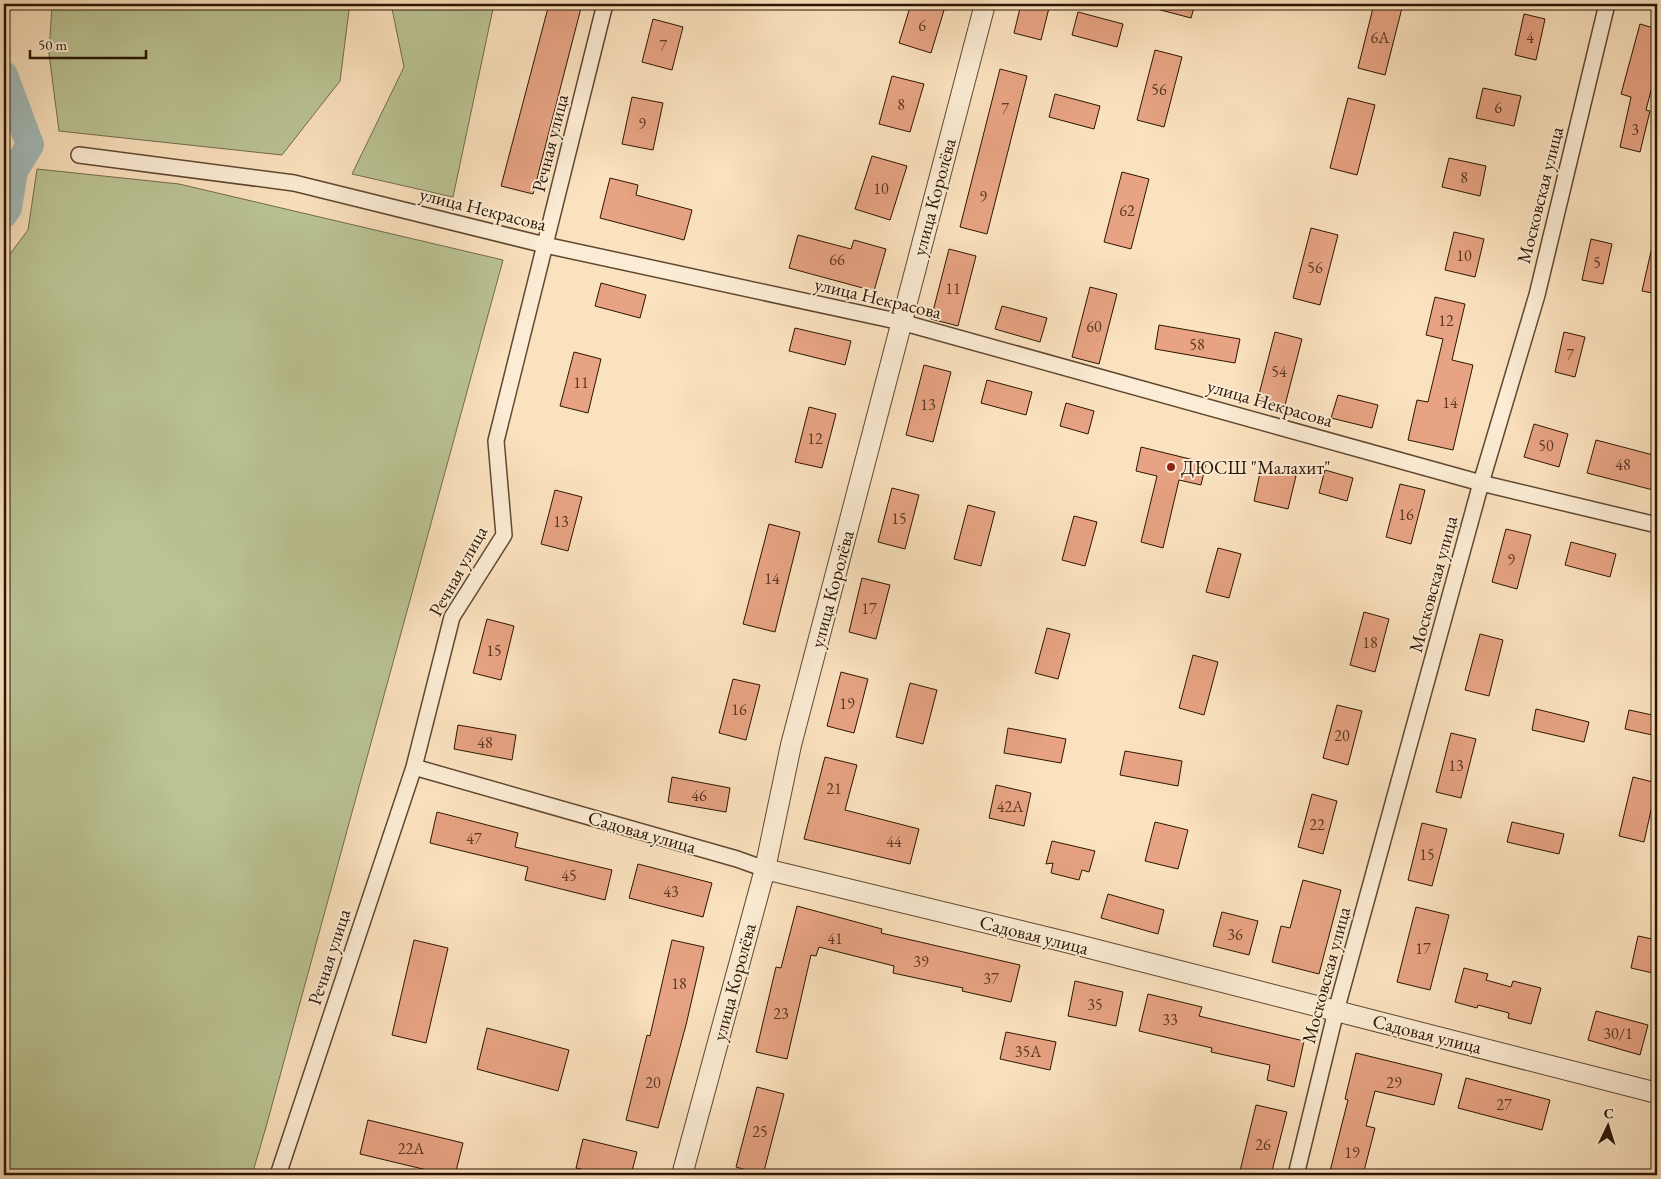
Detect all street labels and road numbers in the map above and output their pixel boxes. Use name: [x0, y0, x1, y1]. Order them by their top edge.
street label: Речная улица: [526, 91, 574, 194]
street label: Московская улица: [1511, 124, 1569, 266]
street label: улица Королёва: [906, 135, 962, 259]
street label: улица Некрасова: [417, 181, 549, 237]
street label: улица Некрасова: [812, 271, 944, 325]
street label: улица Некрасова: [1204, 373, 1336, 433]
street label: Московская улица: [1403, 513, 1463, 655]
street label: Речная улица: [423, 521, 493, 621]
street label: улица Королёва: [804, 527, 860, 651]
street label: Садовая улица: [585, 805, 699, 859]
street label: Московская улица: [1296, 904, 1356, 1046]
street label: Речная улица: [302, 905, 356, 1008]
street label: Садовая улица: [977, 909, 1091, 961]
street label: улица Королёва: [706, 920, 762, 1044]
street label: Садовая улица: [1370, 1008, 1484, 1060]

